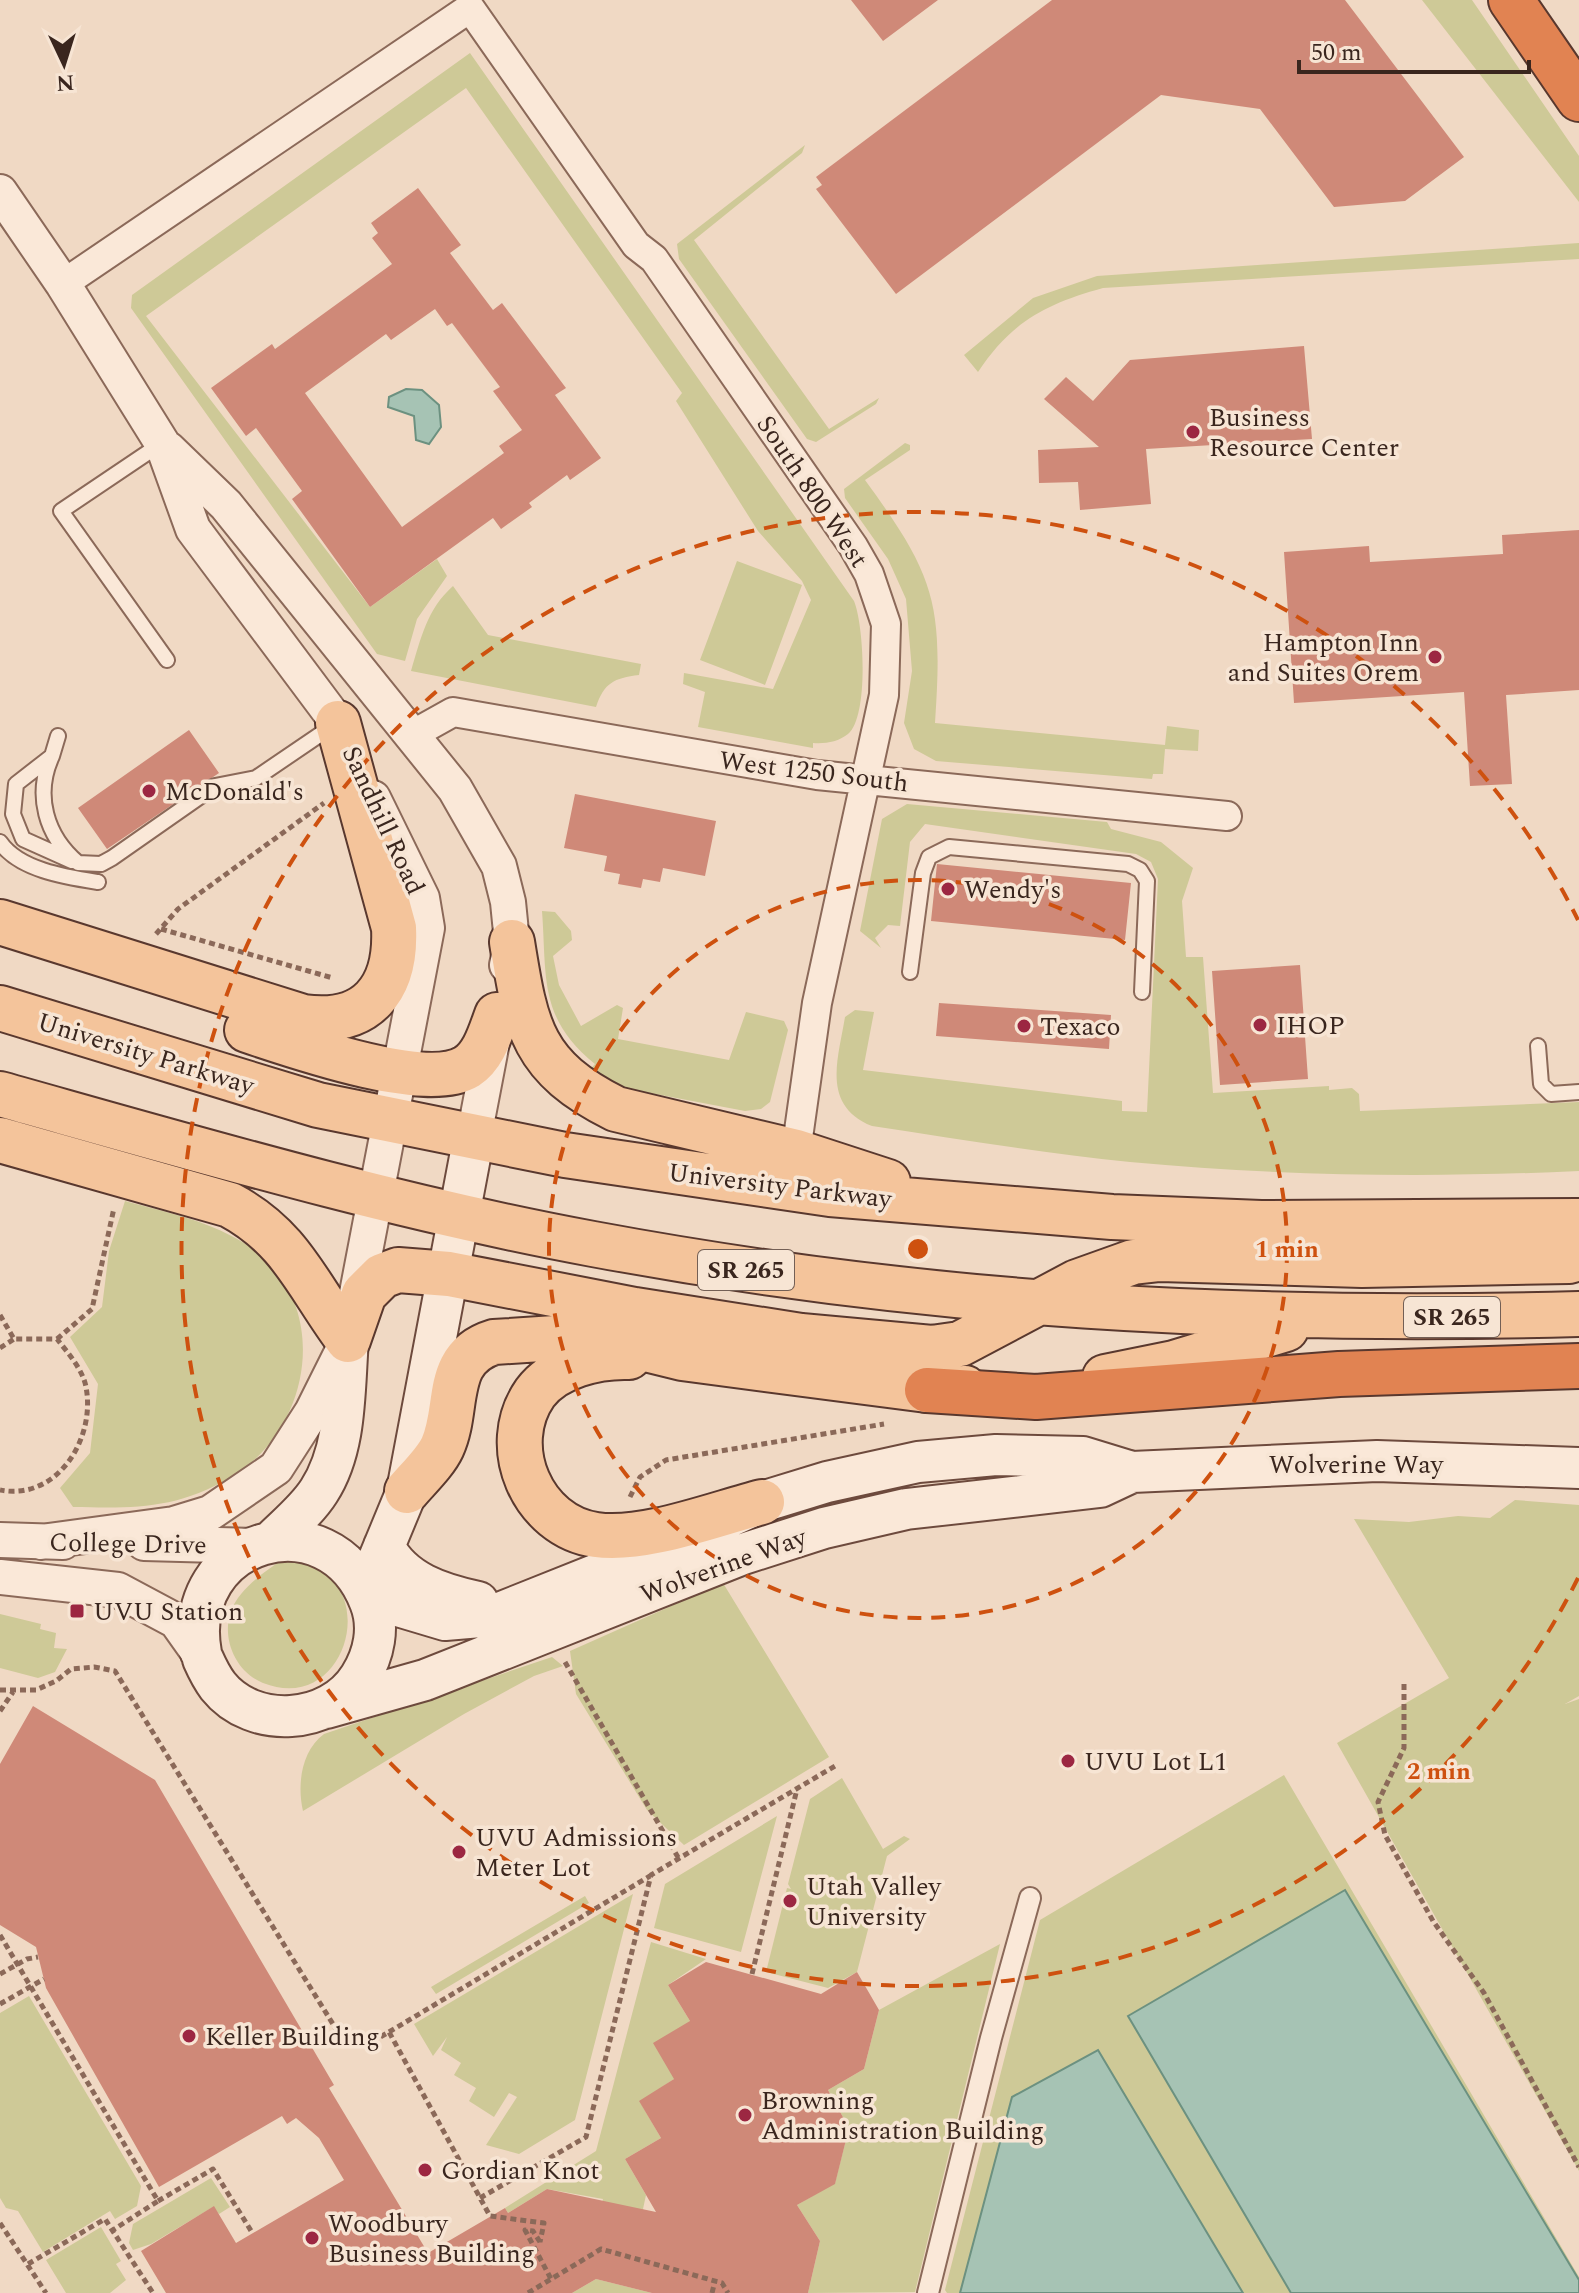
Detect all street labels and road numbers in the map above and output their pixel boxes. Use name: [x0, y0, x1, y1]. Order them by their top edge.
street label: South 800 West: [746, 407, 878, 576]
street label: Sandhill Road: [331, 739, 435, 901]
street label: West 1250 South: [717, 741, 911, 803]
street label: University Parkway: [32, 1002, 261, 1106]
street label: University Parkway: [666, 1152, 895, 1220]
road number: SR 265: [698, 1250, 794, 1290]
road number: SR 265: [1404, 1297, 1500, 1337]
street label: Wolverine Way: [1269, 1445, 1445, 1485]
street label: Wolverine Way: [635, 1517, 814, 1615]
street label: College Drive: [49, 1523, 207, 1565]

